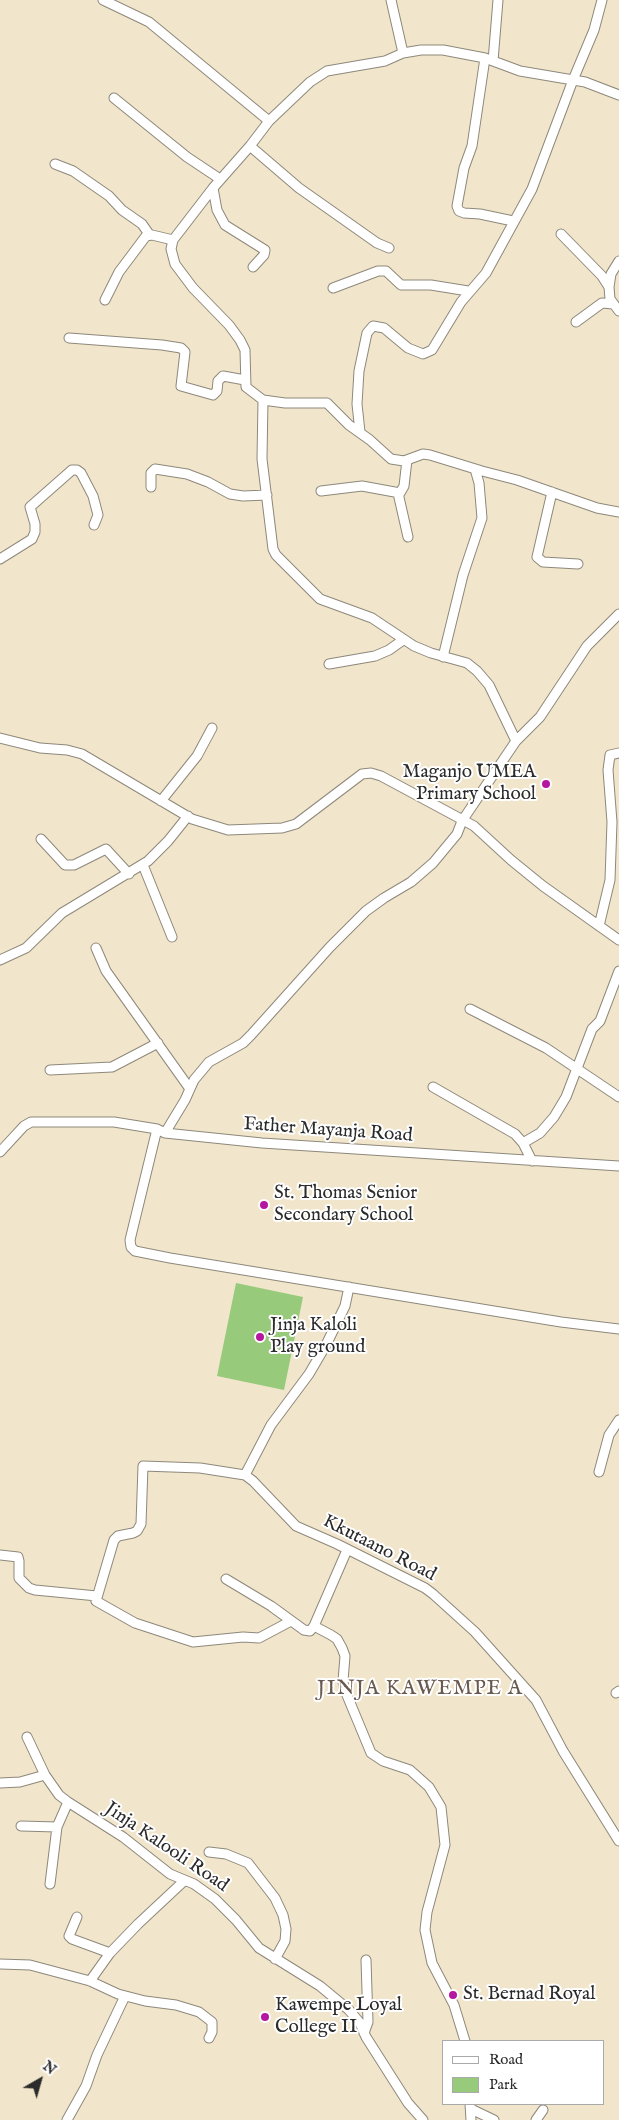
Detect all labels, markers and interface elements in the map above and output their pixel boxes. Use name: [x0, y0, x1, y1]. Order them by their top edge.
place label: Maganjo UMEA Primary School: [403, 762, 536, 806]
marker: Maganjo UMEA Primary School: [540, 778, 552, 790]
street label: Father Mayanja Road: [243, 1114, 413, 1148]
place label: St. Thomas Senior Secondary School: [274, 1183, 417, 1227]
marker: St. Thomas Senior Secondary School: [258, 1199, 270, 1211]
place label: Jinja Kaloli Play ground: [270, 1315, 365, 1359]
marker: Jinja Kaloli Play ground: [254, 1331, 266, 1343]
street label: Kkutaano Road: [319, 1511, 439, 1587]
district label: JINJA KAWEMPE A: [315, 1677, 525, 1703]
street label: Jinja Kalooli Road: [100, 1798, 232, 1898]
place label: St. Bernad Royal: [463, 1984, 595, 2006]
marker: St. Bernad Royal: [447, 1989, 459, 2001]
place label: Kawempe Loyal College II: [275, 1995, 402, 2039]
marker: Kawempe Loyal College II: [259, 2011, 271, 2023]
legend: [442, 2040, 604, 2105]
text: Road: [489, 2050, 523, 2069]
north arrow: [15, 2055, 65, 2105]
text: N: [39, 2057, 60, 2079]
text: Park: [489, 2075, 518, 2094]

